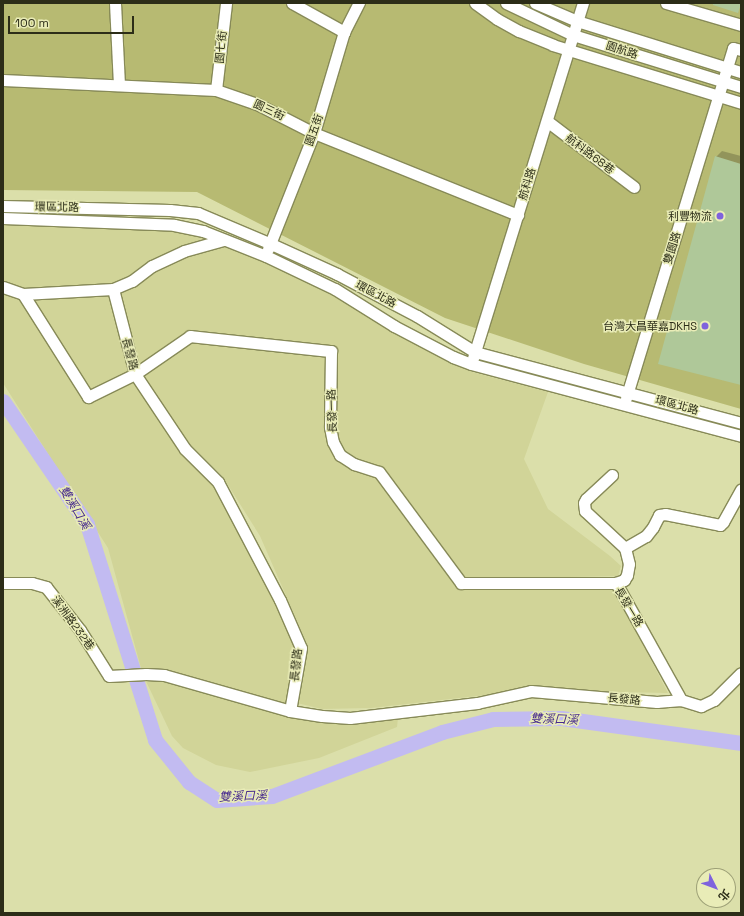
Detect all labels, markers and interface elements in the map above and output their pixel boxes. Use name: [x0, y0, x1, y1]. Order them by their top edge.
scale bar: [10, 8, 136, 34]
text: 100 m: [15, 15, 49, 31]
street label: 園七街: [213, 30, 229, 64]
street label: 園航路: [604, 39, 640, 61]
street label: 園三街: [251, 97, 287, 123]
street label: 園五街: [302, 112, 326, 148]
street label: 航科路68巷: [563, 131, 617, 177]
street label: 航科路: [516, 166, 538, 202]
street label: 環區北路: [35, 200, 79, 214]
place label: 利豐物流: [668, 209, 712, 223]
marker: 利豐物流: [715, 211, 725, 221]
street label: 雙園路: [661, 230, 683, 266]
street label: 環區北路: [353, 278, 399, 310]
place label: 台灣大昌華嘉DKHS: [603, 319, 697, 333]
marker: 台灣大昌華嘉DKHS: [700, 321, 710, 331]
street label: 長發路: [119, 336, 141, 372]
street label: 長發一路: [325, 389, 339, 433]
street label: 環區北路: [654, 393, 700, 417]
water label: 雙溪口溪: [55, 484, 93, 532]
street label: 長發一路: [612, 585, 646, 629]
street label: 溪洲路232巷: [49, 593, 97, 653]
street label: 長發路: [288, 648, 304, 682]
street label: 長發路: [607, 691, 641, 707]
water label: 雙溪口溪: [530, 712, 578, 728]
water label: 雙溪口溪: [219, 789, 267, 805]
north arrow: [696, 868, 736, 908]
text: 北: [715, 887, 733, 904]

